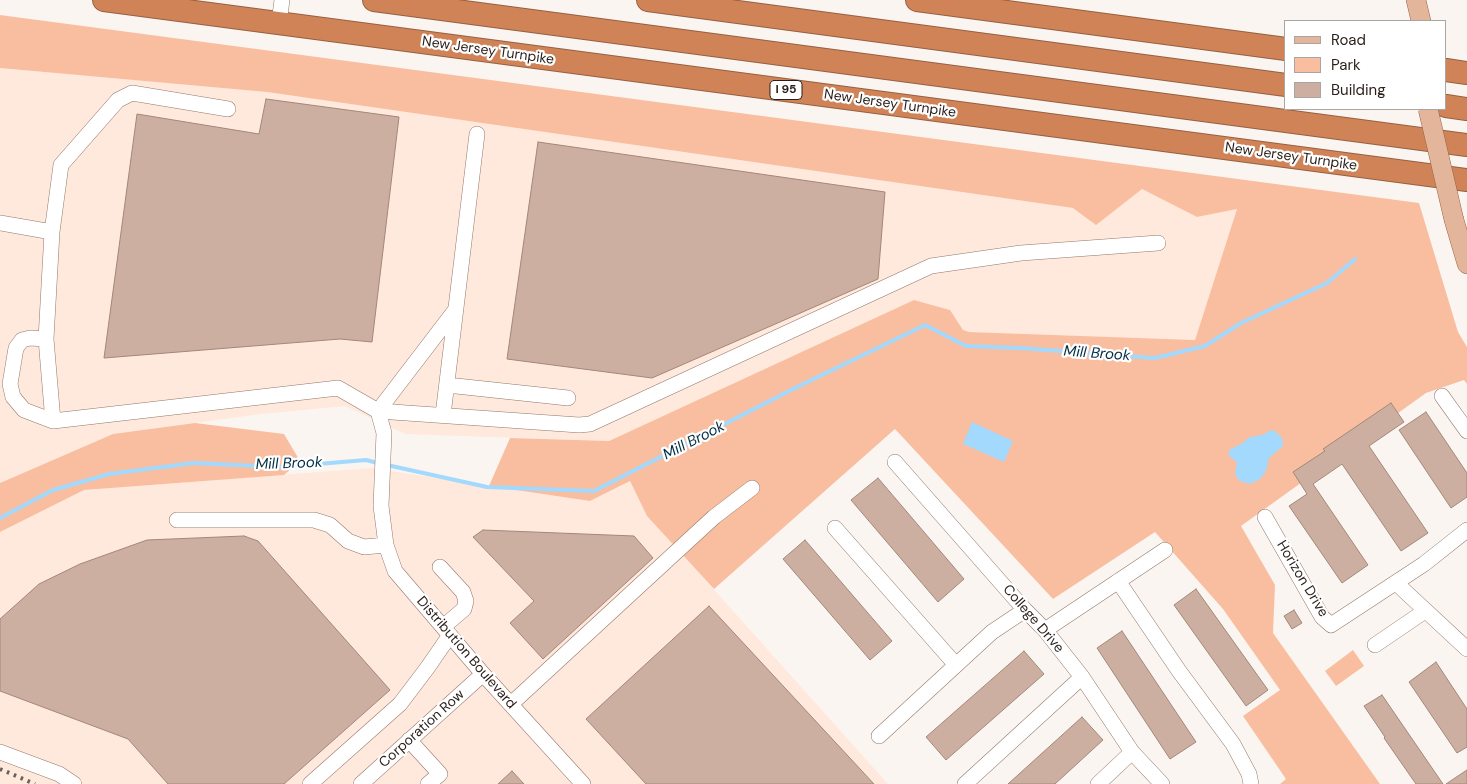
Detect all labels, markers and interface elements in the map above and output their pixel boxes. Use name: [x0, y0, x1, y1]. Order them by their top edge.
legend: [1284, 20, 1447, 110]
text: Road: [1331, 30, 1366, 50]
street label: New Jersey Turnpike: [421, 33, 555, 69]
text: Park: [1331, 55, 1361, 75]
road number: I 95: [770, 80, 802, 100]
text: Building: [1331, 80, 1386, 100]
street label: New Jersey Turnpike: [823, 86, 957, 122]
street label: New Jersey Turnpike: [1224, 139, 1358, 175]
water label: Mill Brook: [1063, 343, 1131, 365]
water label: Mill Brook: [660, 418, 728, 464]
water label: Mill Brook: [255, 454, 323, 474]
street label: Horizon Drive: [1273, 538, 1331, 620]
street label: College Drive: [999, 581, 1067, 657]
street label: Distribution Boulevard: [413, 593, 519, 713]
street label: Corporation Row: [376, 686, 468, 772]

